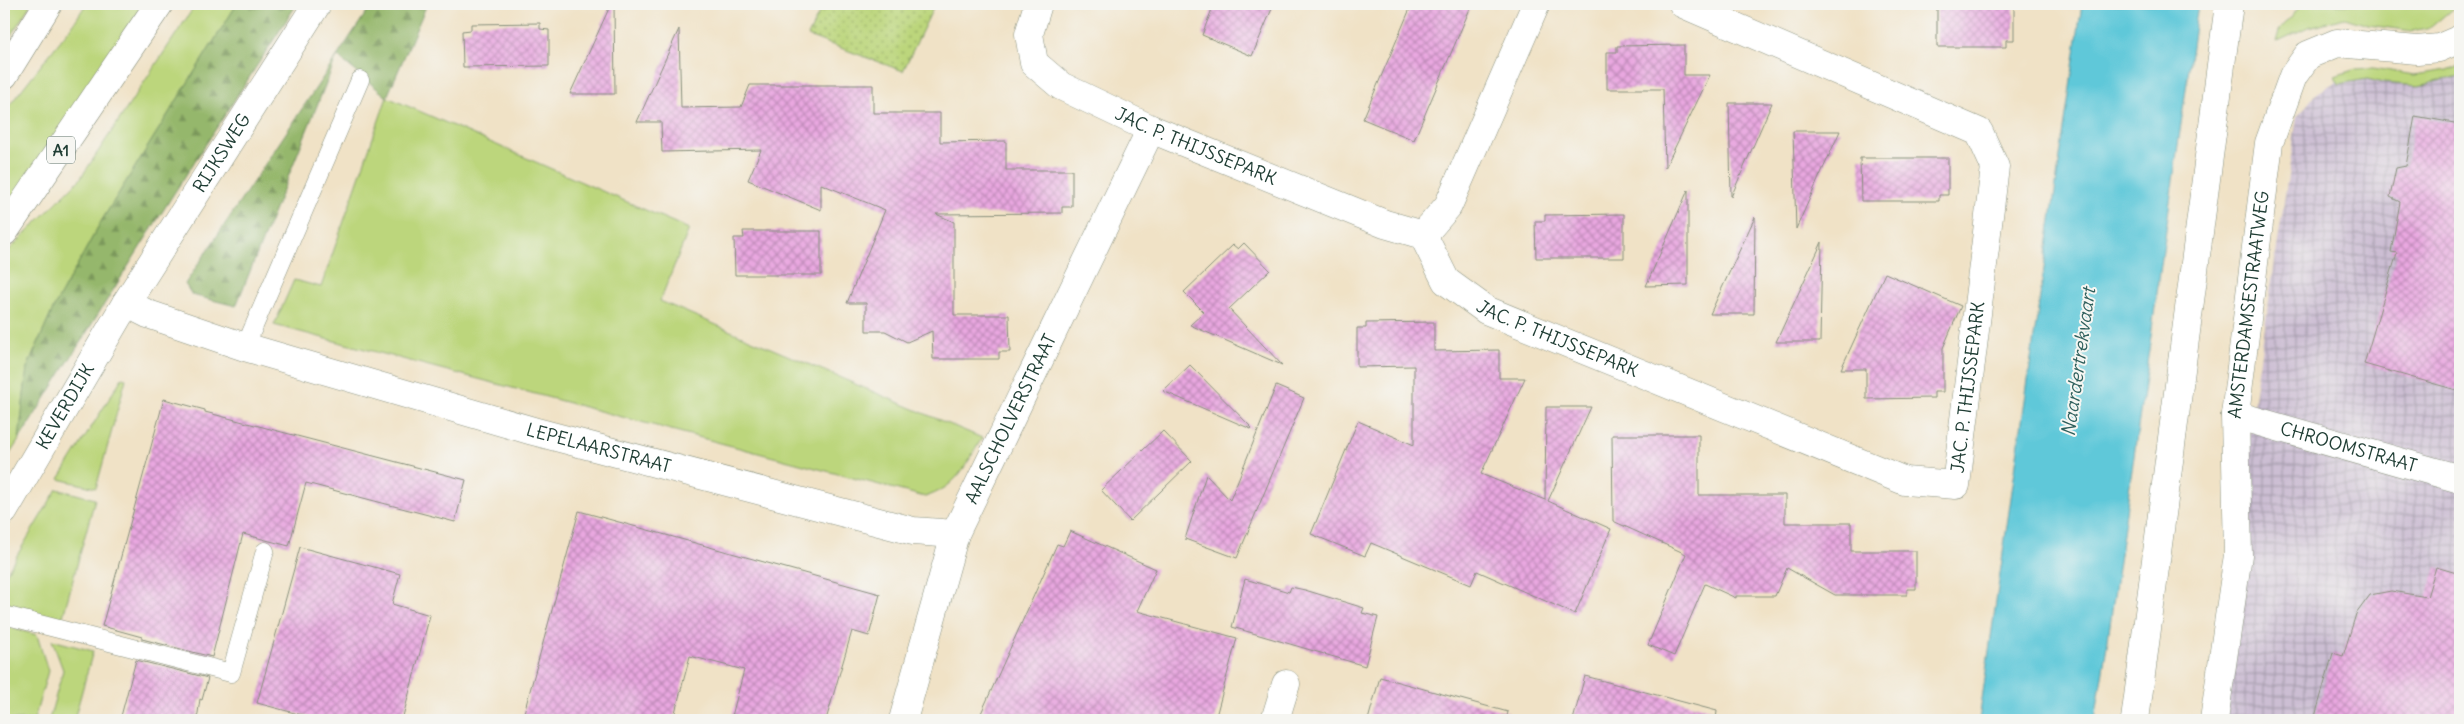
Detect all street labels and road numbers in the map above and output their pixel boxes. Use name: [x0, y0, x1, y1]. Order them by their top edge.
street label: JAC. P. THIJSSEPARK: [1112, 102, 1280, 190]
street label: RIJKSWEG: [188, 109, 255, 197]
road number: A1: [47, 136, 75, 164]
street label: AMSTERDAMSESTRAATWEG: [2223, 189, 2274, 420]
street label: JAC. P. THIJSSEPARK: [1472, 295, 1642, 382]
street label: JAC. P. THIJSSEPARK: [1946, 300, 1989, 474]
street label: AALSCHOLVERSTRAAT: [959, 330, 1061, 507]
street label: KEVERDIJK: [31, 359, 99, 453]
street label: CHROOMSTRAAT: [2278, 416, 2420, 477]
street label: LEPELAARSTRAAT: [524, 418, 674, 478]

